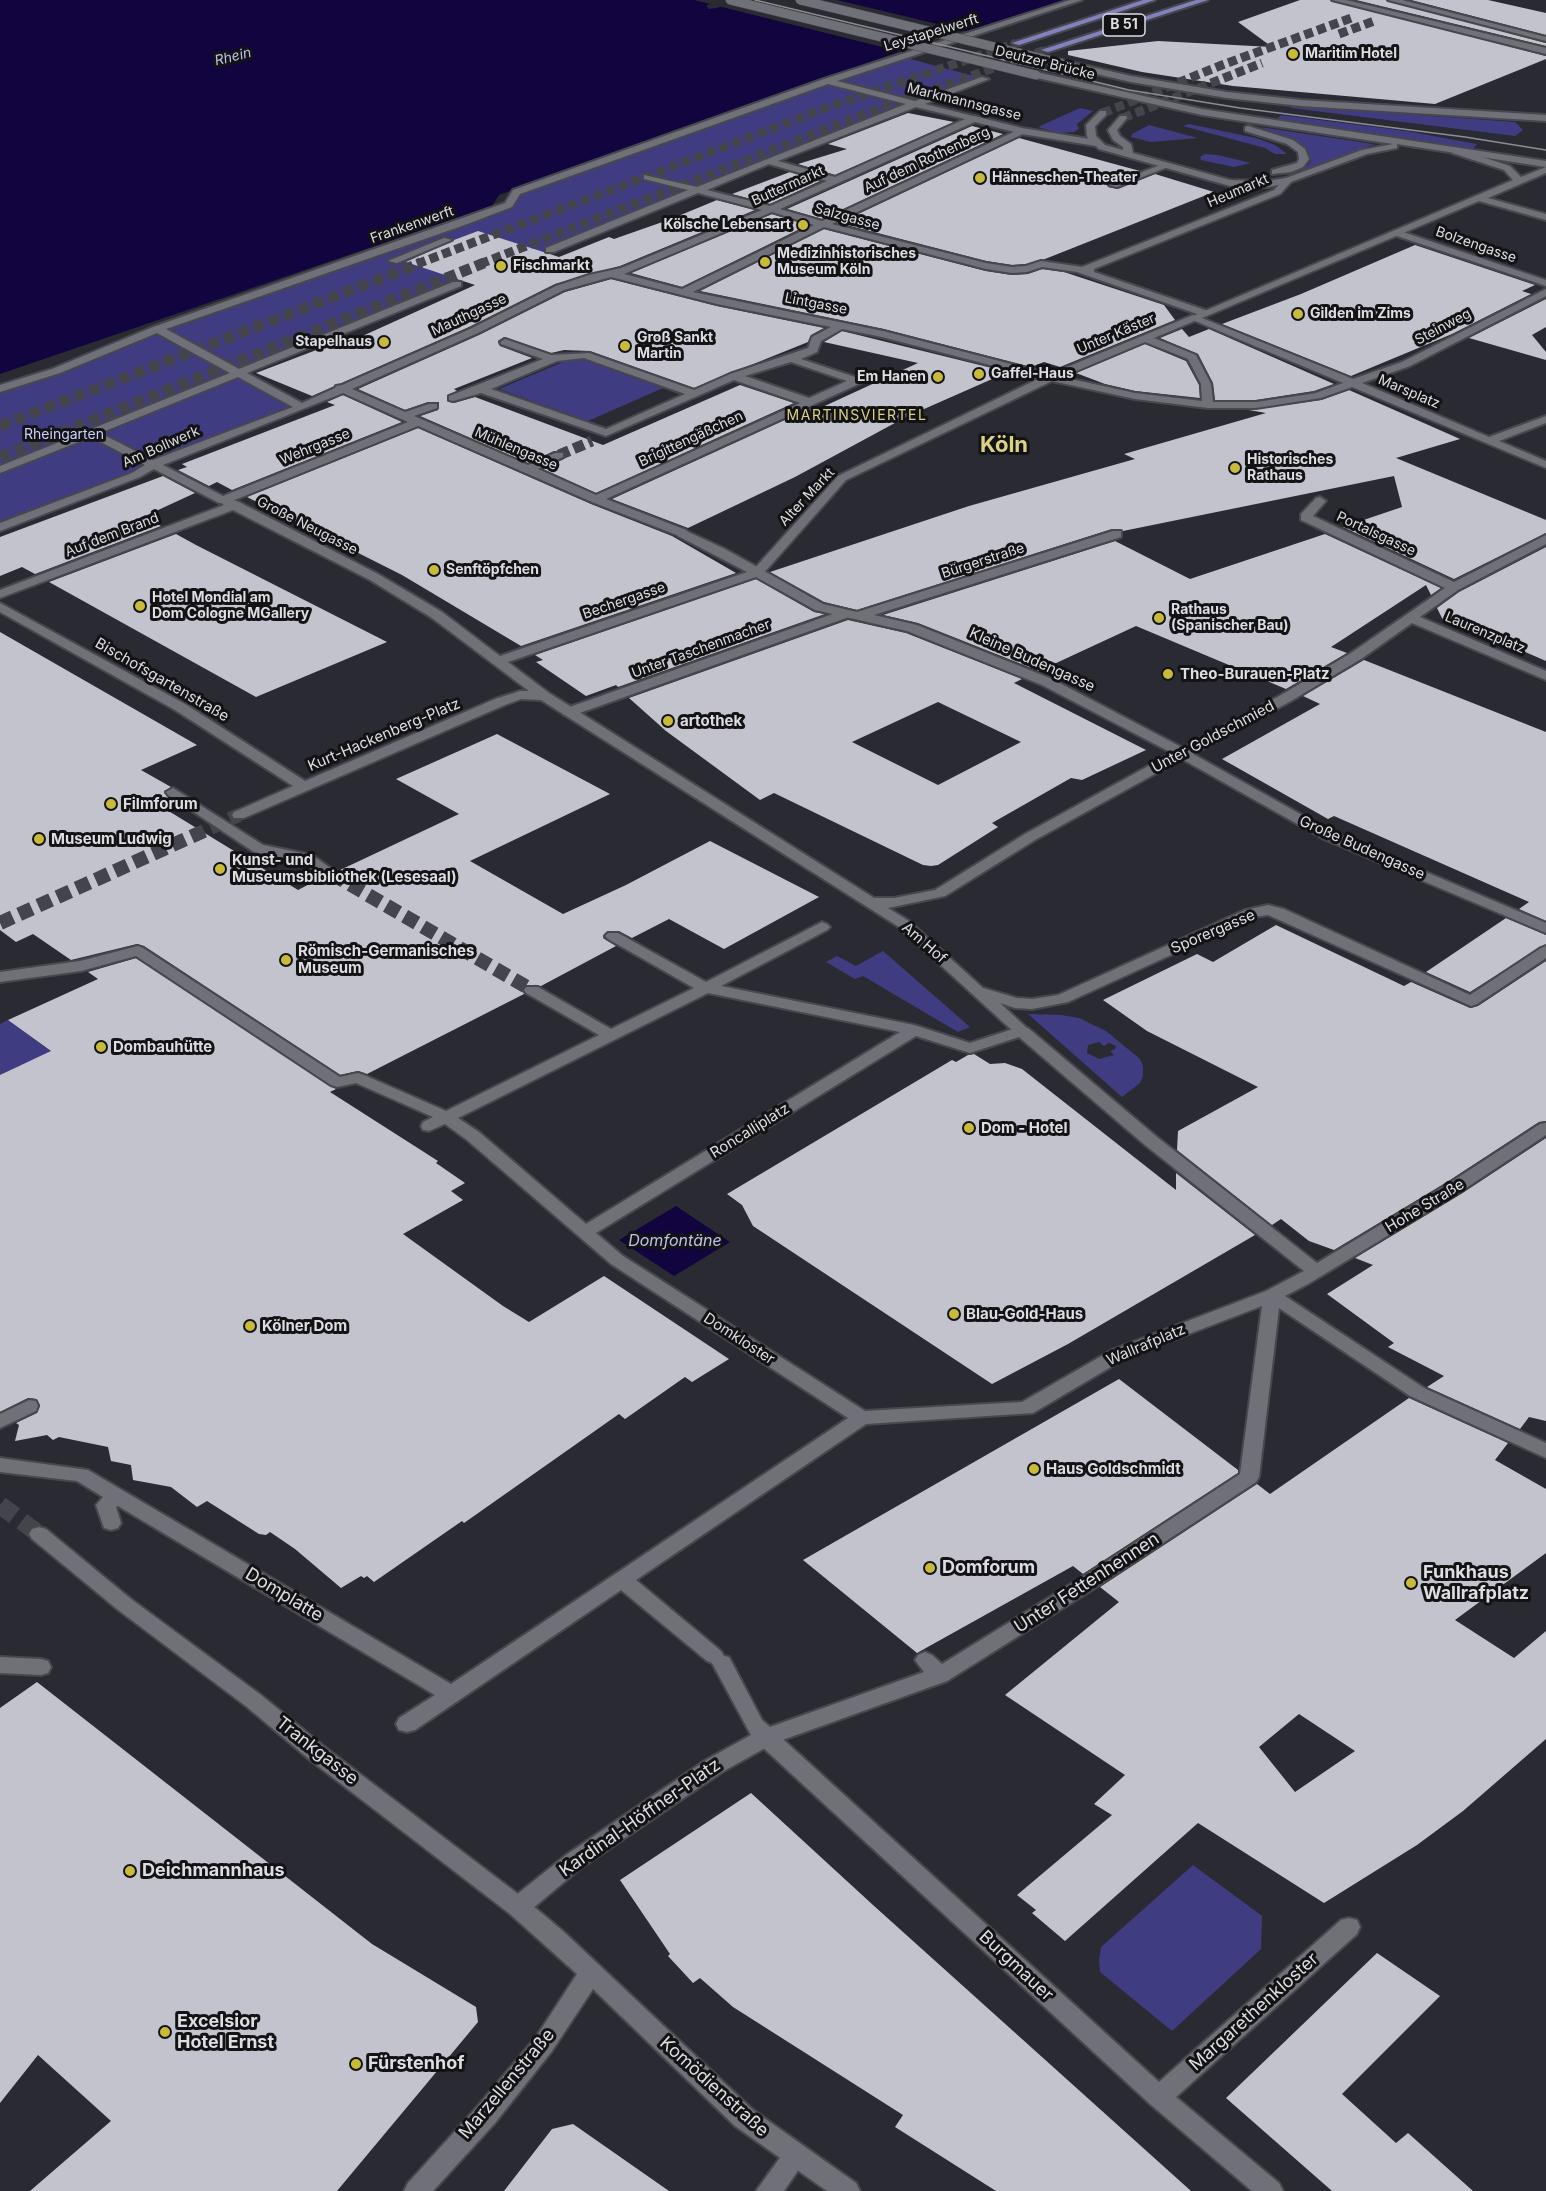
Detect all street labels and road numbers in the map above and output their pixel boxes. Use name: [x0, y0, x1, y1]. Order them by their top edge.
street label: Leystapelwerft: [882, 11, 980, 55]
road number: B 51: [1103, 14, 1145, 36]
street label: Deutzer Brücke: [993, 42, 1097, 84]
street label: Markmannsgasse: [905, 80, 1023, 124]
street label: Auf dem Rothenberg: [861, 123, 993, 197]
street label: Buttermarkt: [749, 163, 827, 209]
street label: Heumarkt: [1205, 171, 1271, 211]
street label: Salzgasse: [812, 200, 882, 234]
street label: Frankenwerft: [368, 203, 456, 247]
street label: Bolzengasse: [1433, 223, 1519, 267]
street label: Mauthgasse: [429, 290, 509, 340]
street label: Lintgasse: [783, 290, 849, 318]
street label: Steinweg: [1412, 305, 1474, 349]
street label: Unter Käster: [1075, 310, 1157, 358]
street label: Marsplatz: [1376, 372, 1442, 412]
street label: Brigittengäßchen: [636, 408, 746, 470]
street label: Am Bollwerk: [120, 423, 202, 471]
street label: Mühlengasse: [472, 424, 560, 474]
street label: Wehrgasse: [278, 425, 352, 469]
street label: Alter Markt: [776, 464, 838, 530]
street label: Große Neugasse: [254, 493, 360, 559]
street label: Portalsgasse: [1334, 508, 1418, 560]
street label: Auf dem Brand: [63, 509, 161, 561]
street label: Bürgerstraße: [939, 540, 1027, 582]
street label: Bechergasse: [581, 579, 667, 623]
street label: Laurenzplatz: [1442, 609, 1528, 657]
street label: Unter Taschenmacher: [629, 616, 773, 682]
street label: Kleine Budengasse: [966, 624, 1098, 696]
street label: Bischofsgartenstraße: [92, 634, 232, 726]
street label: Kurt-Hackenberg-Platz: [305, 695, 463, 775]
street label: Unter Goldschmied: [1149, 697, 1277, 777]
street label: Große Budengasse: [1296, 812, 1428, 884]
street label: Sporergasse: [1168, 906, 1258, 958]
street label: Am Hof: [898, 919, 950, 967]
street label: Roncalliplatz: [707, 1100, 793, 1162]
street label: Hohe Straße: [1382, 1175, 1468, 1237]
street label: Domkloster: [700, 1309, 778, 1369]
street label: Wallrafplatz: [1104, 1320, 1188, 1370]
street label: Unter Fettenhennen: [1011, 1528, 1163, 1638]
street label: Domplatte: [241, 1563, 327, 1627]
street label: Trankgasse: [272, 1712, 362, 1790]
street label: Kardinal-Höffner-Platz: [555, 1754, 725, 1882]
street label: Burgmauer: [974, 1926, 1058, 2006]
street label: Margarethenkloster: [1185, 1948, 1323, 2076]
street label: Marzellenstraße: [455, 2025, 559, 2143]
street label: Komödienstraße: [655, 2032, 773, 2142]

